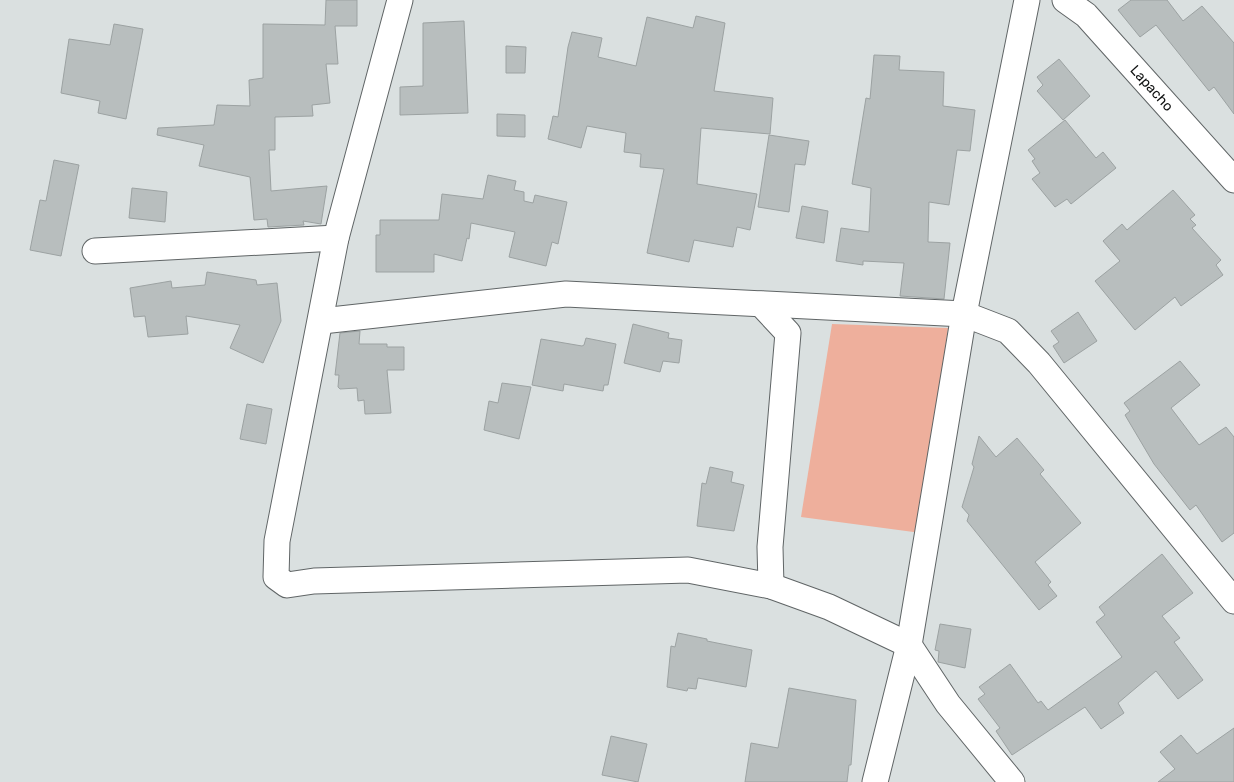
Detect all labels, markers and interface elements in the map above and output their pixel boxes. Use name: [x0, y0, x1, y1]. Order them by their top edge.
street label: Lapacho: [1127, 62, 1177, 115]

